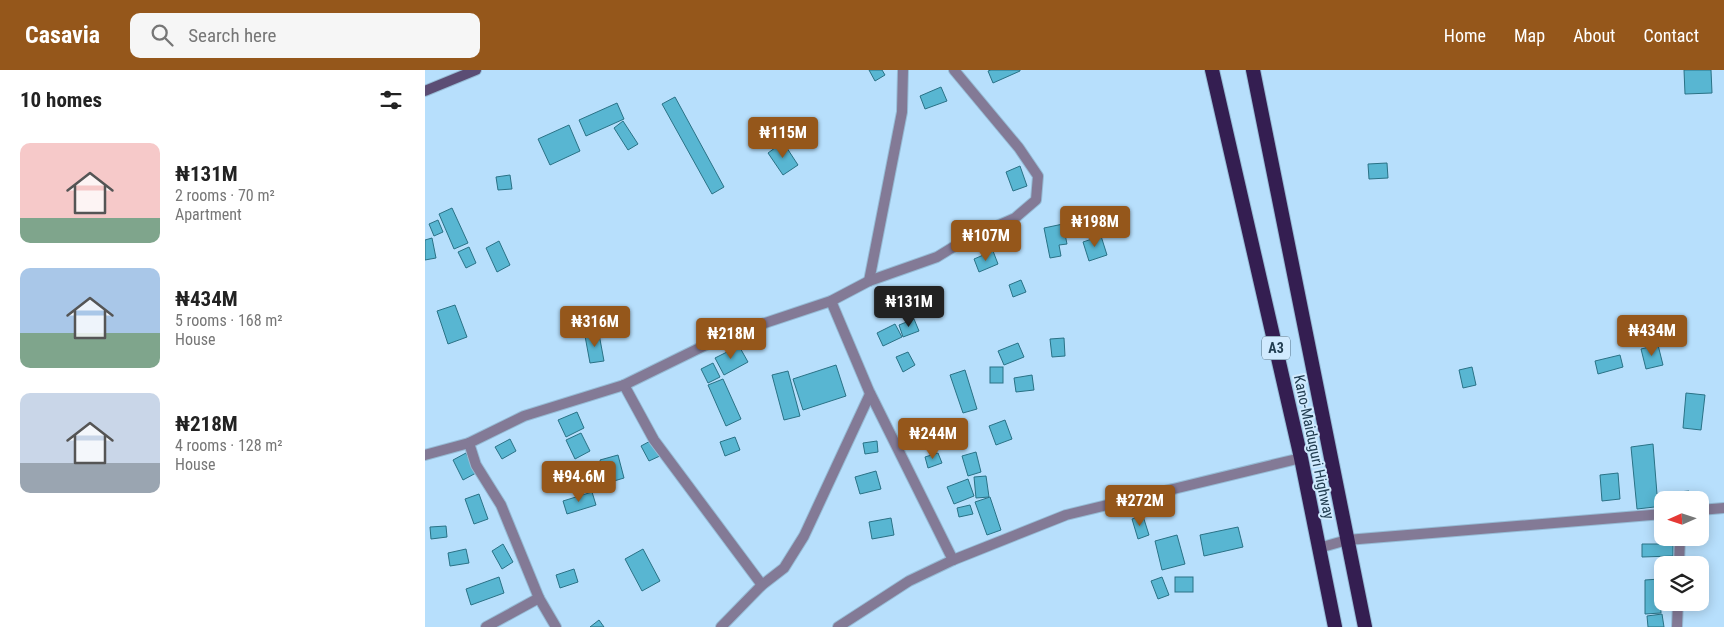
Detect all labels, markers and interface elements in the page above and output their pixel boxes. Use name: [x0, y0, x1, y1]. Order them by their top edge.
search box: [130, 13, 480, 58]
text: Casavia: [25, 21, 100, 49]
icon: search: [148, 21, 176, 49]
text: Search here: [188, 24, 277, 47]
text: Home: [1444, 25, 1486, 46]
text: Map: [1514, 25, 1545, 46]
text: About: [1573, 25, 1615, 46]
text: Contact: [1643, 25, 1699, 46]
icon: filters: [377, 86, 405, 114]
text: 10 homes: [20, 88, 102, 112]
pin: ₦115M: [748, 116, 818, 159]
text: ₦115M: [759, 123, 807, 142]
text: ₦131M: [175, 162, 238, 186]
icon: home: [60, 163, 120, 223]
text: 2 rooms · 70 m²: [175, 186, 275, 205]
text: Apartment: [175, 205, 242, 224]
pin: ₦198M: [1060, 206, 1130, 248]
text: ₦198M: [1071, 212, 1119, 231]
pin: ₦107M: [951, 220, 1021, 262]
text: ₦107M: [962, 226, 1010, 245]
pin: ₦131M: [874, 286, 944, 328]
text: ₦434M: [175, 287, 238, 311]
icon: home: [60, 288, 120, 348]
text: ₦131M: [885, 292, 933, 311]
pin: ₦316M: [560, 306, 630, 348]
text: 5 rooms · 168 m²: [175, 311, 283, 330]
text: ₦316M: [571, 312, 619, 331]
pin: ₦434M: [1617, 314, 1687, 357]
pin: ₦218M: [696, 318, 766, 360]
text: ₦434M: [1628, 321, 1676, 340]
text: ₦218M: [707, 324, 755, 343]
text: House: [175, 330, 215, 349]
road number: A3: [1262, 336, 1290, 360]
street label: Kano-Maiduguri Highway: [1290, 373, 1338, 521]
text: ₦218M: [175, 412, 238, 436]
icon: home: [60, 413, 120, 473]
pin: ₦244M: [898, 418, 968, 460]
text: ₦244M: [909, 424, 957, 443]
text: 4 rooms · 128 m²: [175, 436, 283, 455]
text: House: [175, 455, 215, 474]
pin: ₦94.6M: [538, 460, 620, 503]
text: ₦94.6M: [553, 467, 605, 486]
pin: ₦272M: [1105, 484, 1175, 527]
text: ₦272M: [1116, 491, 1164, 510]
north arrow: [1654, 491, 1709, 546]
map controls: [1654, 491, 1709, 611]
button: layers: [1654, 556, 1709, 611]

